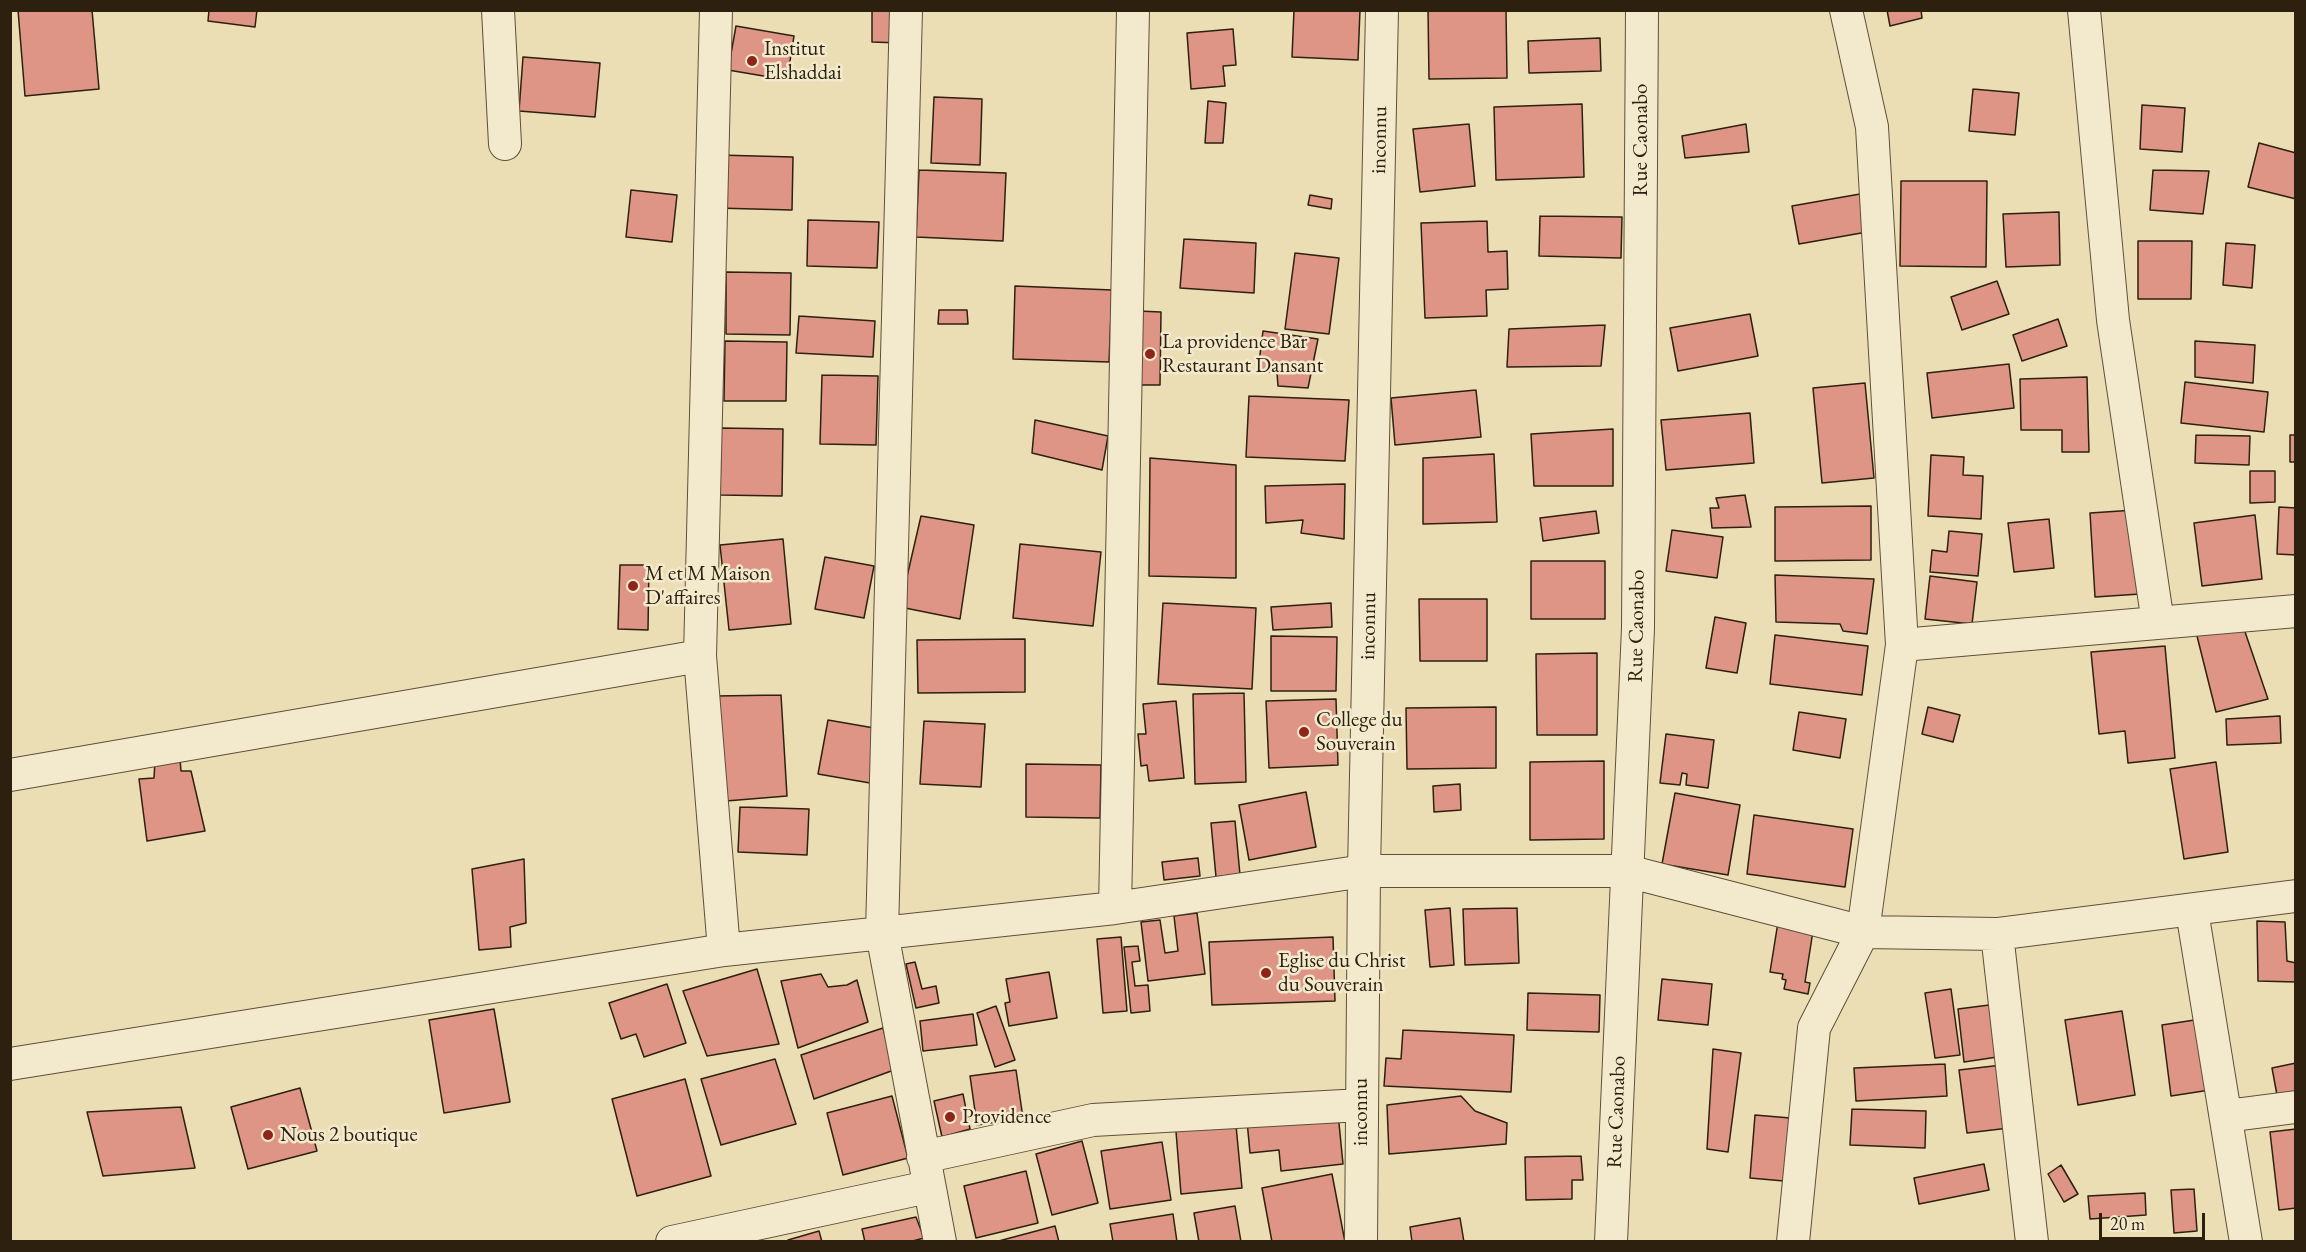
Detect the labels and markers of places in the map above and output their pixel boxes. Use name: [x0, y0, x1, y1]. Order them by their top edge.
place label: Institut Elshaddai: [764, 36, 842, 86]
marker: Institut Elshaddai: [745, 54, 759, 68]
place label: La providence Bar Restaurant Dansant: [1162, 329, 1323, 379]
marker: La providence Bar Restaurant Dansant: [1143, 347, 1157, 361]
place label: M et M Maison D'affaires: [645, 561, 771, 611]
marker: M et M Maison D'affaires: [626, 579, 640, 593]
place label: College du Souverain: [1316, 707, 1402, 757]
marker: College du Souverain: [1297, 725, 1311, 739]
place label: Eglise du Christ du Souverain: [1278, 948, 1405, 998]
marker: Eglise du Christ du Souverain: [1259, 966, 1273, 980]
place label: Providence: [962, 1104, 1051, 1130]
marker: Providence: [943, 1110, 957, 1124]
place label: Nous 2 boutique: [280, 1122, 418, 1148]
marker: Nous 2 boutique: [261, 1128, 275, 1142]

